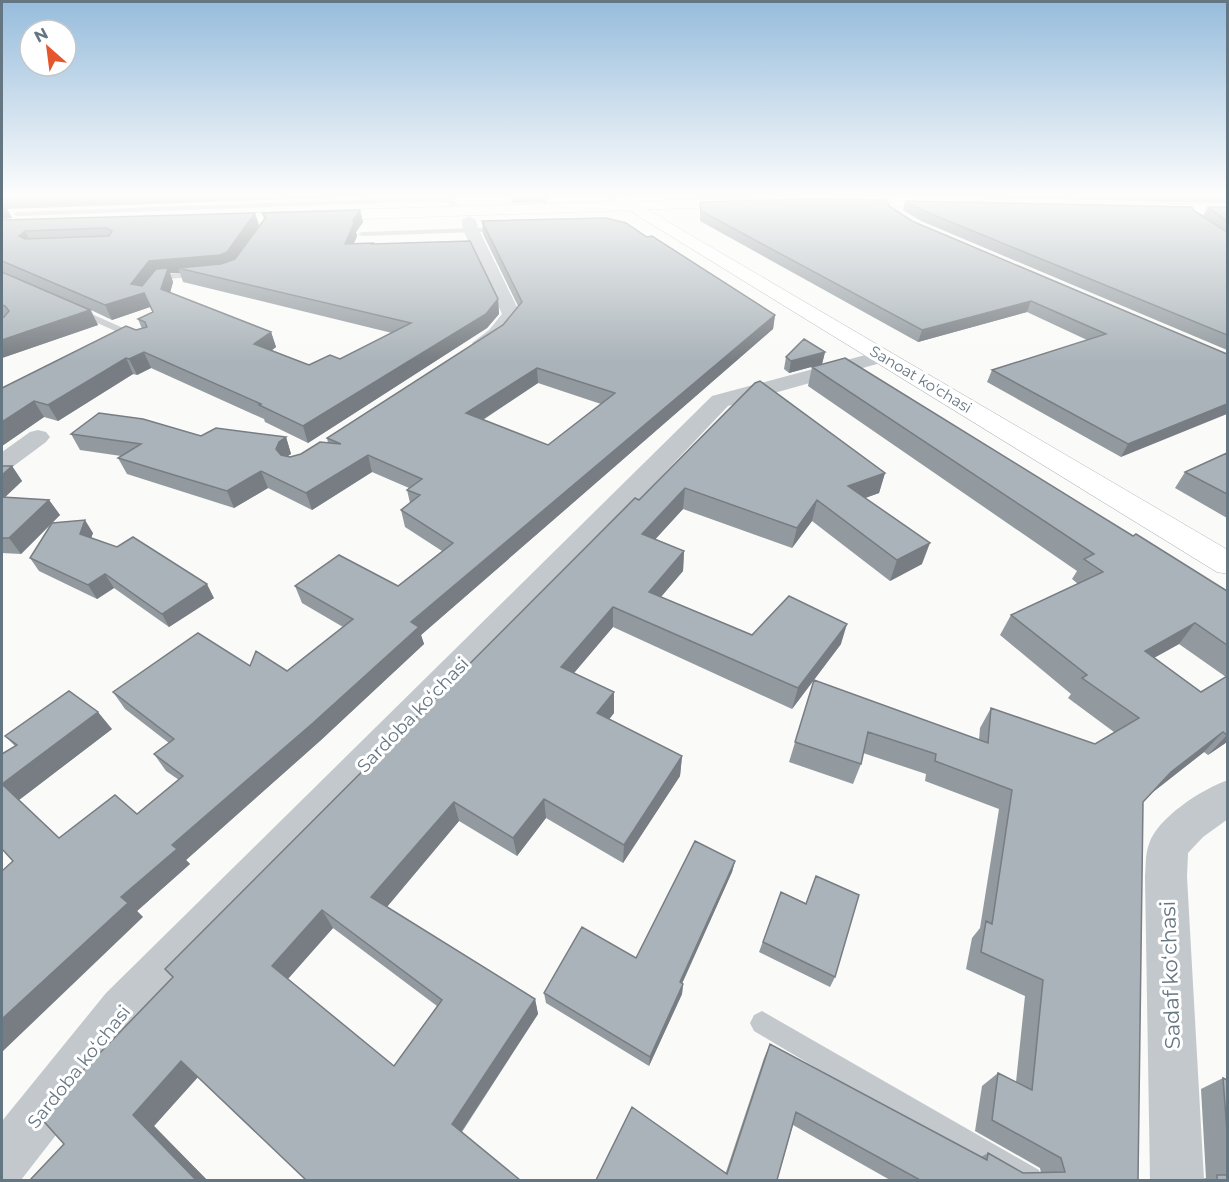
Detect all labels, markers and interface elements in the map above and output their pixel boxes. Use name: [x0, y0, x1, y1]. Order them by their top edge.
north arrow: [18, 18, 78, 78]
text: N: [31, 24, 51, 47]
street label: Sanoat ko'chasi: [866, 341, 976, 417]
street label: Sardoba koʻchasi: [352, 653, 474, 777]
street label: Sadaf koʻchasi: [1155, 900, 1185, 1050]
street label: Sardoba koʻchasi: [23, 1001, 135, 1133]

